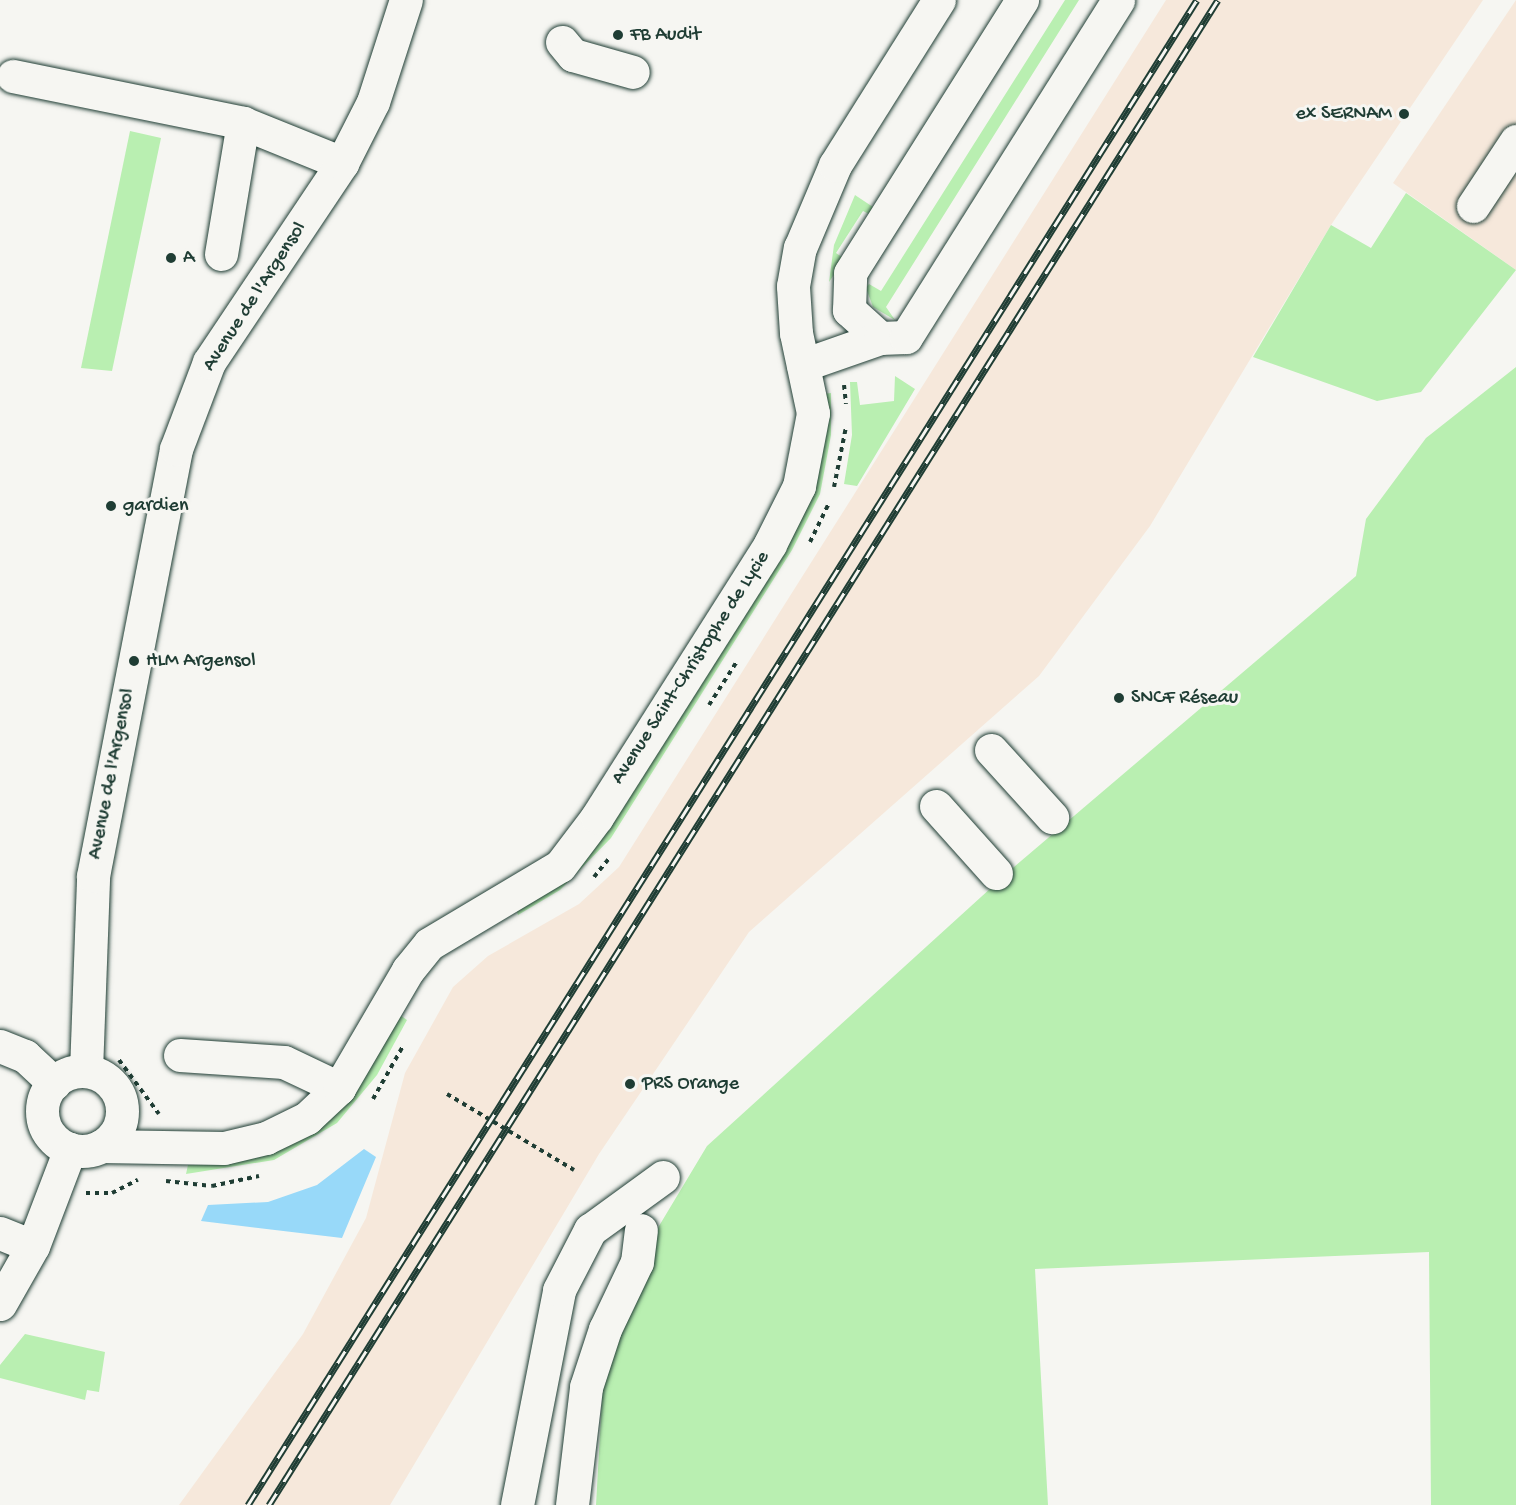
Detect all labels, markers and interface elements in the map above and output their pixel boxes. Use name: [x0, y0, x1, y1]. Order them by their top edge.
place label: FB Audit: [630, 23, 701, 47]
marker: FB Audit: [611, 28, 625, 42]
place label: ex SERNAM: [1295, 102, 1392, 126]
marker: ex SERNAM: [1397, 107, 1411, 121]
street label: Avenue de l'Argensol: [198, 218, 312, 376]
place label: A: [183, 246, 195, 270]
marker: A: [164, 251, 178, 265]
place label: gardien: [123, 494, 188, 518]
marker: gardien: [104, 499, 118, 513]
street label: Avenue Saint-Christophe de Lycie: [606, 547, 776, 789]
place label: HLM Argensol: [146, 649, 256, 673]
marker: HLM Argensol: [127, 654, 141, 668]
place label: SNCF Réseau: [1131, 686, 1238, 710]
street label: Avenue de l'Argensol: [84, 687, 140, 861]
marker: SNCF Réseau: [1112, 691, 1126, 705]
place label: PRS Orange: [642, 1072, 739, 1096]
marker: PRS Orange: [623, 1077, 637, 1091]

